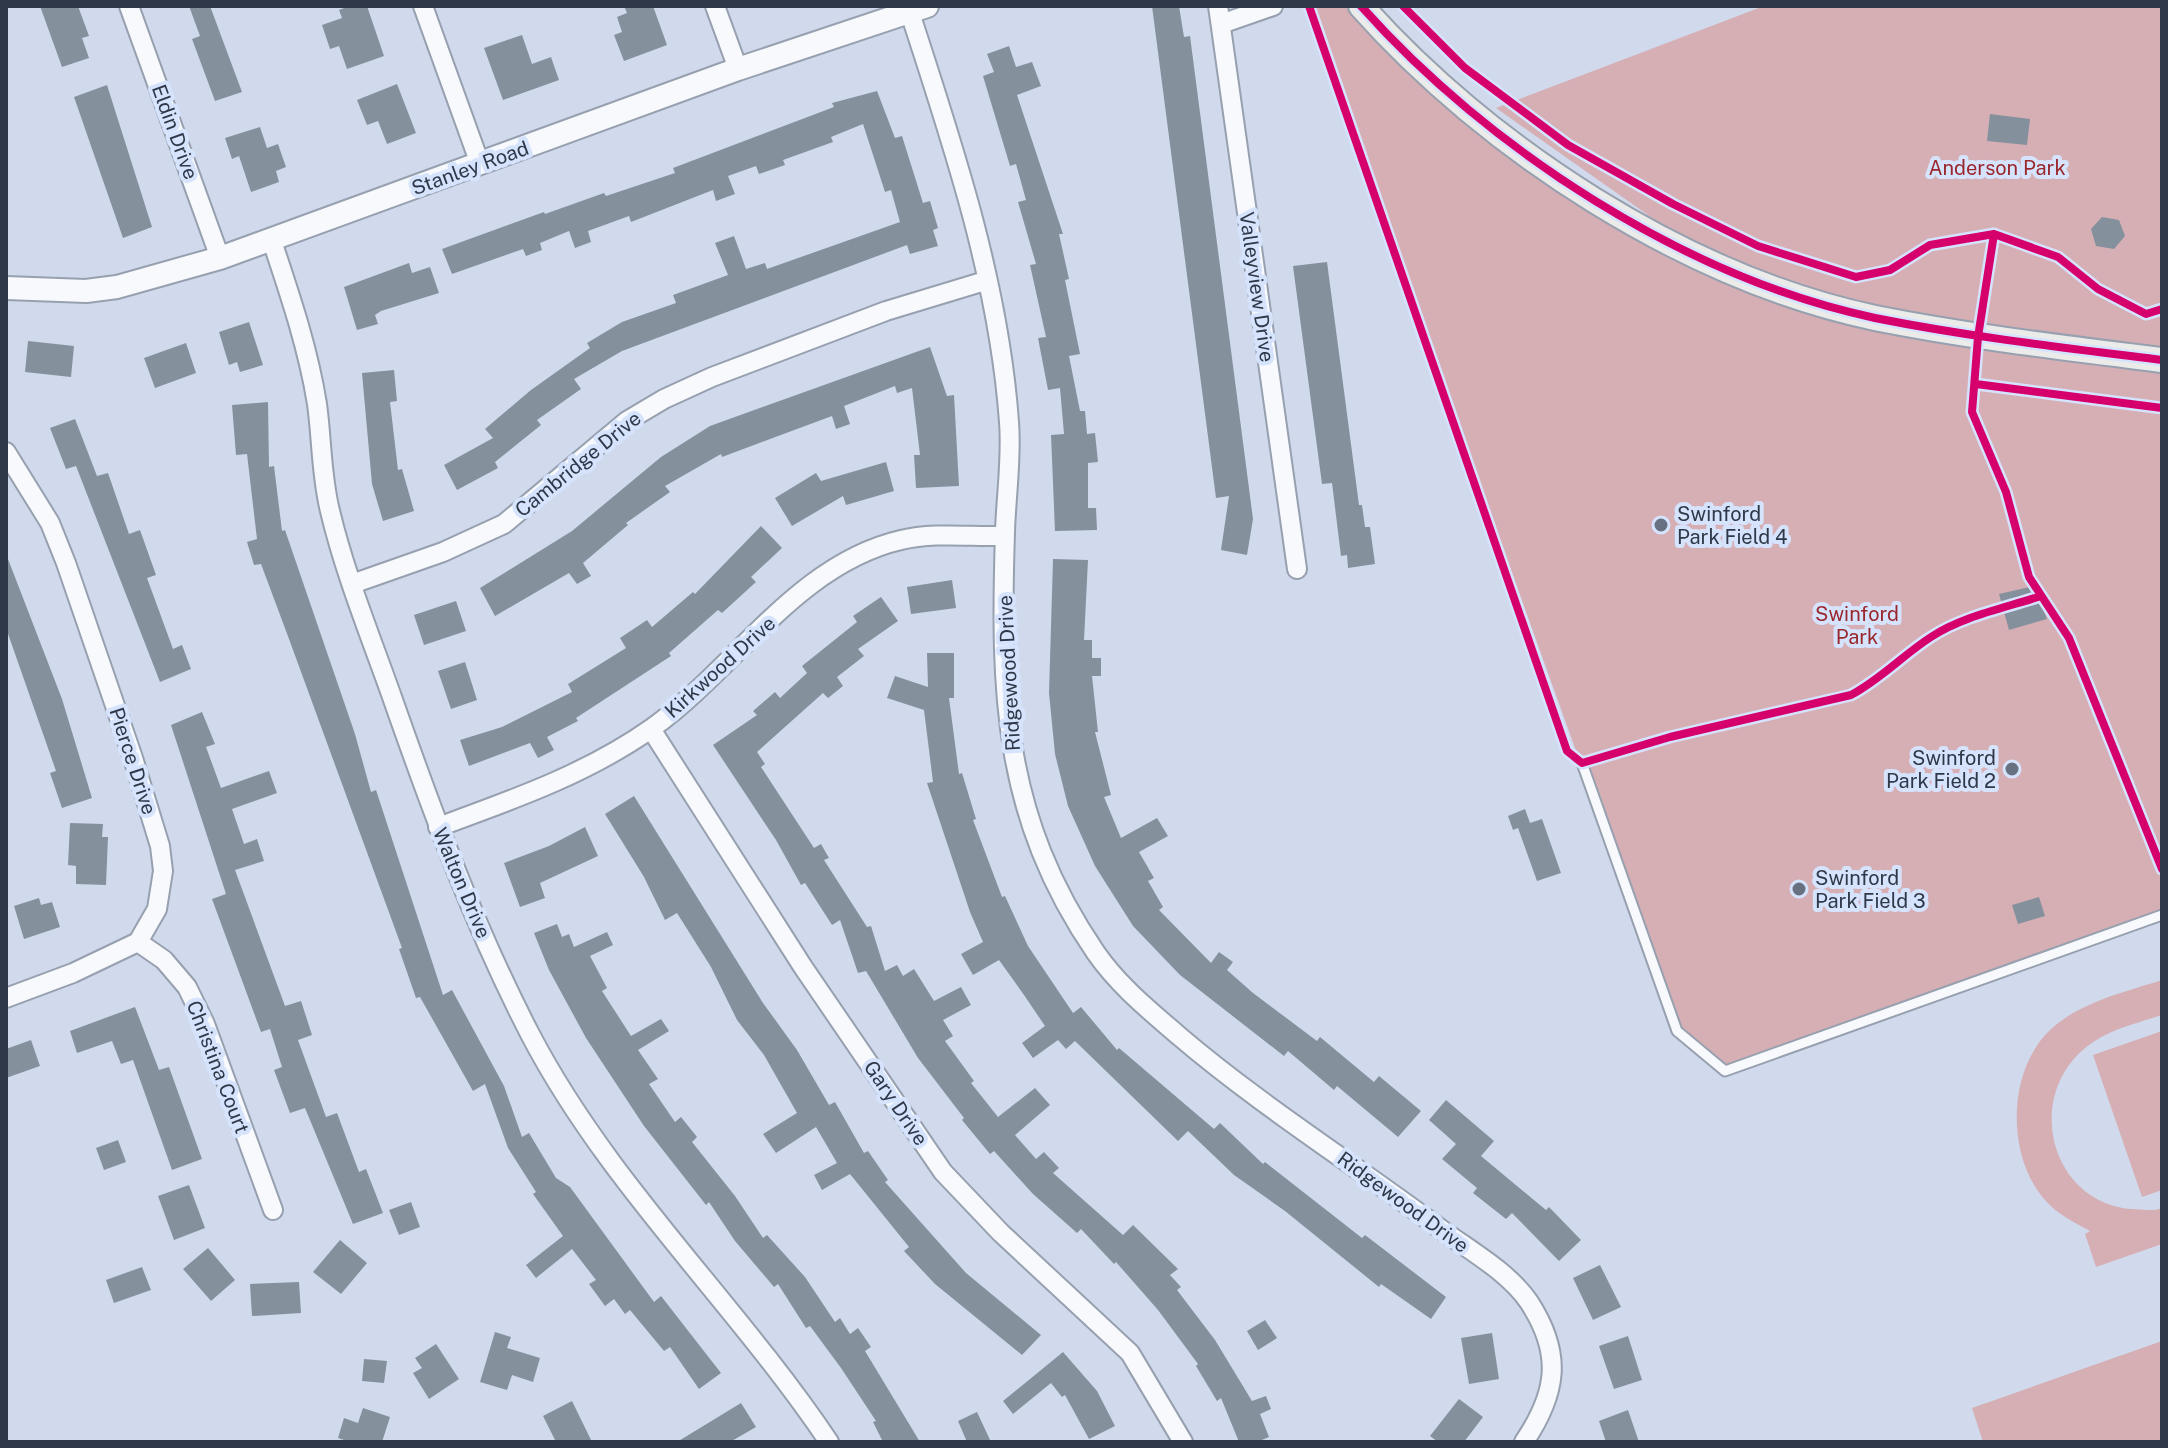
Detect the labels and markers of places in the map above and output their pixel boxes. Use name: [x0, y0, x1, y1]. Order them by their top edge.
place label: Swinford Park Field 4: [1677, 502, 1788, 549]
marker: Swinford Park Field 4: [1652, 516, 1670, 534]
place label: Swinford Park Field 2: [1886, 746, 1996, 793]
marker: Swinford Park Field 2: [2003, 760, 2021, 778]
place label: Swinford Park Field 3: [1815, 866, 1926, 913]
marker: Swinford Park Field 3: [1790, 880, 1808, 898]

